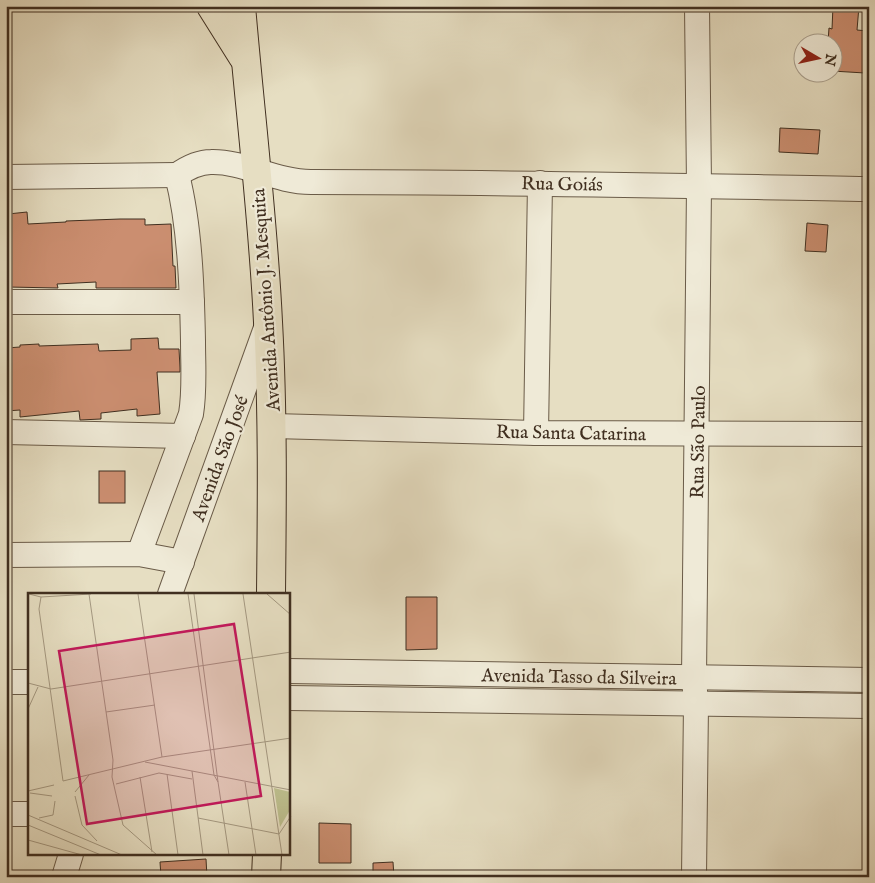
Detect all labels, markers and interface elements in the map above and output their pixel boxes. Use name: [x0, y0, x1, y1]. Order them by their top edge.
north arrow: [792, 32, 842, 82]
text: N: [820, 51, 840, 67]
street label: Rua Goiás: [521, 172, 603, 198]
street label: Avenida Antônio J. Mesquita: [247, 187, 287, 413]
street label: Rua São Paulo: [686, 385, 712, 499]
street label: Avenida São José: [187, 392, 255, 526]
street label: Rua Santa Catarina: [496, 421, 647, 447]
inset map: [28, 593, 290, 856]
street label: Avenida Tasso da Silveira: [480, 664, 677, 692]

